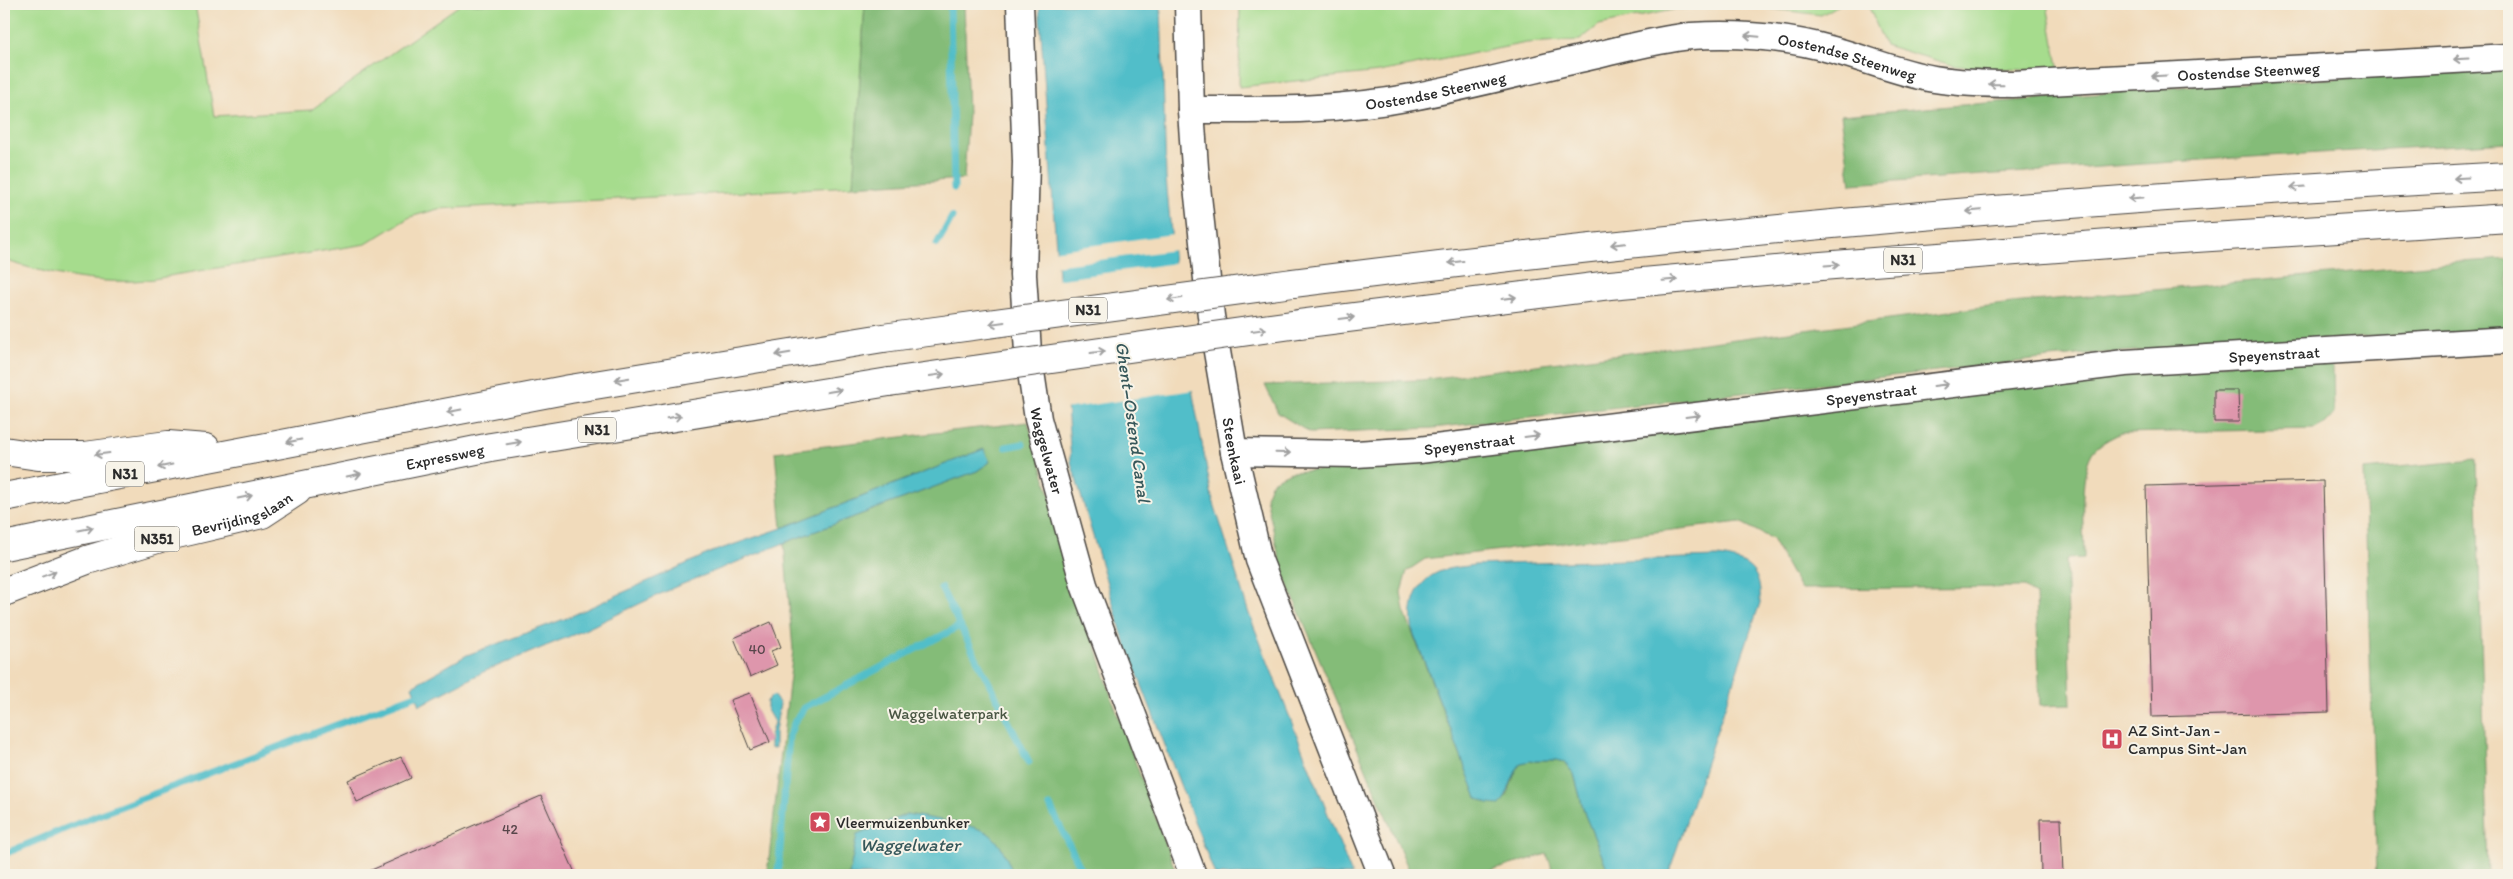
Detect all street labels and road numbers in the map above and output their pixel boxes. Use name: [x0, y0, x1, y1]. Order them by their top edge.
street label: Oostendse Steenweg: [1776, 30, 1919, 85]
street label: Oostendse Steenweg: [2177, 58, 2321, 85]
street label: Oostendse Steenweg: [1364, 68, 1509, 114]
road number: N31: [1884, 248, 1922, 272]
road number: N31: [1069, 298, 1107, 322]
street label: Speyenstraat: [2228, 342, 2320, 367]
street label: Speyenstraat: [1825, 380, 1918, 410]
street label: Waggelwater: [1026, 406, 1068, 497]
street label: Steenkaai: [1218, 416, 1250, 486]
road number: N31: [578, 418, 616, 442]
street label: Speyenstraat: [1423, 429, 1516, 459]
street label: Expressweg: [404, 439, 487, 474]
road number: N31: [106, 462, 144, 486]
street label: Bevrijdingslaan: [190, 488, 296, 540]
road number: N351: [134, 526, 180, 552]

